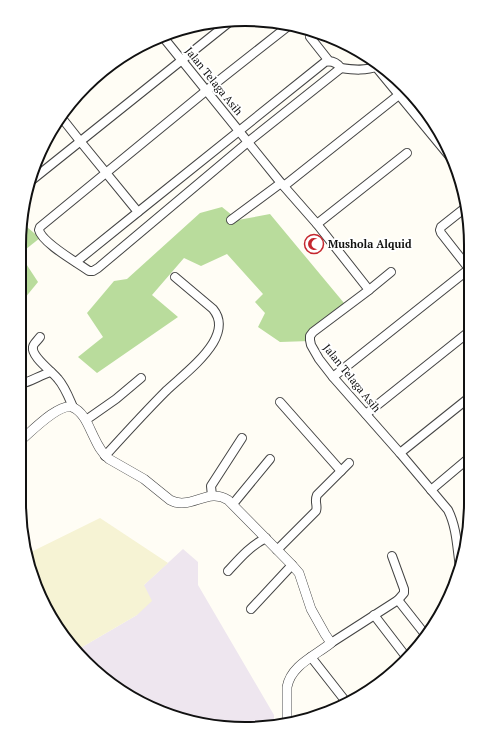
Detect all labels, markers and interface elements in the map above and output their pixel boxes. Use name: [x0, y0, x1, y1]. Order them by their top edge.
street label: Jalan Telaga Asih: [182, 44, 246, 118]
mosque icon: Mushola Alquid: [303, 233, 325, 255]
place label: Mushola Alquid: [328, 237, 412, 251]
street label: Jalan Telaga Asih: [320, 341, 384, 415]

